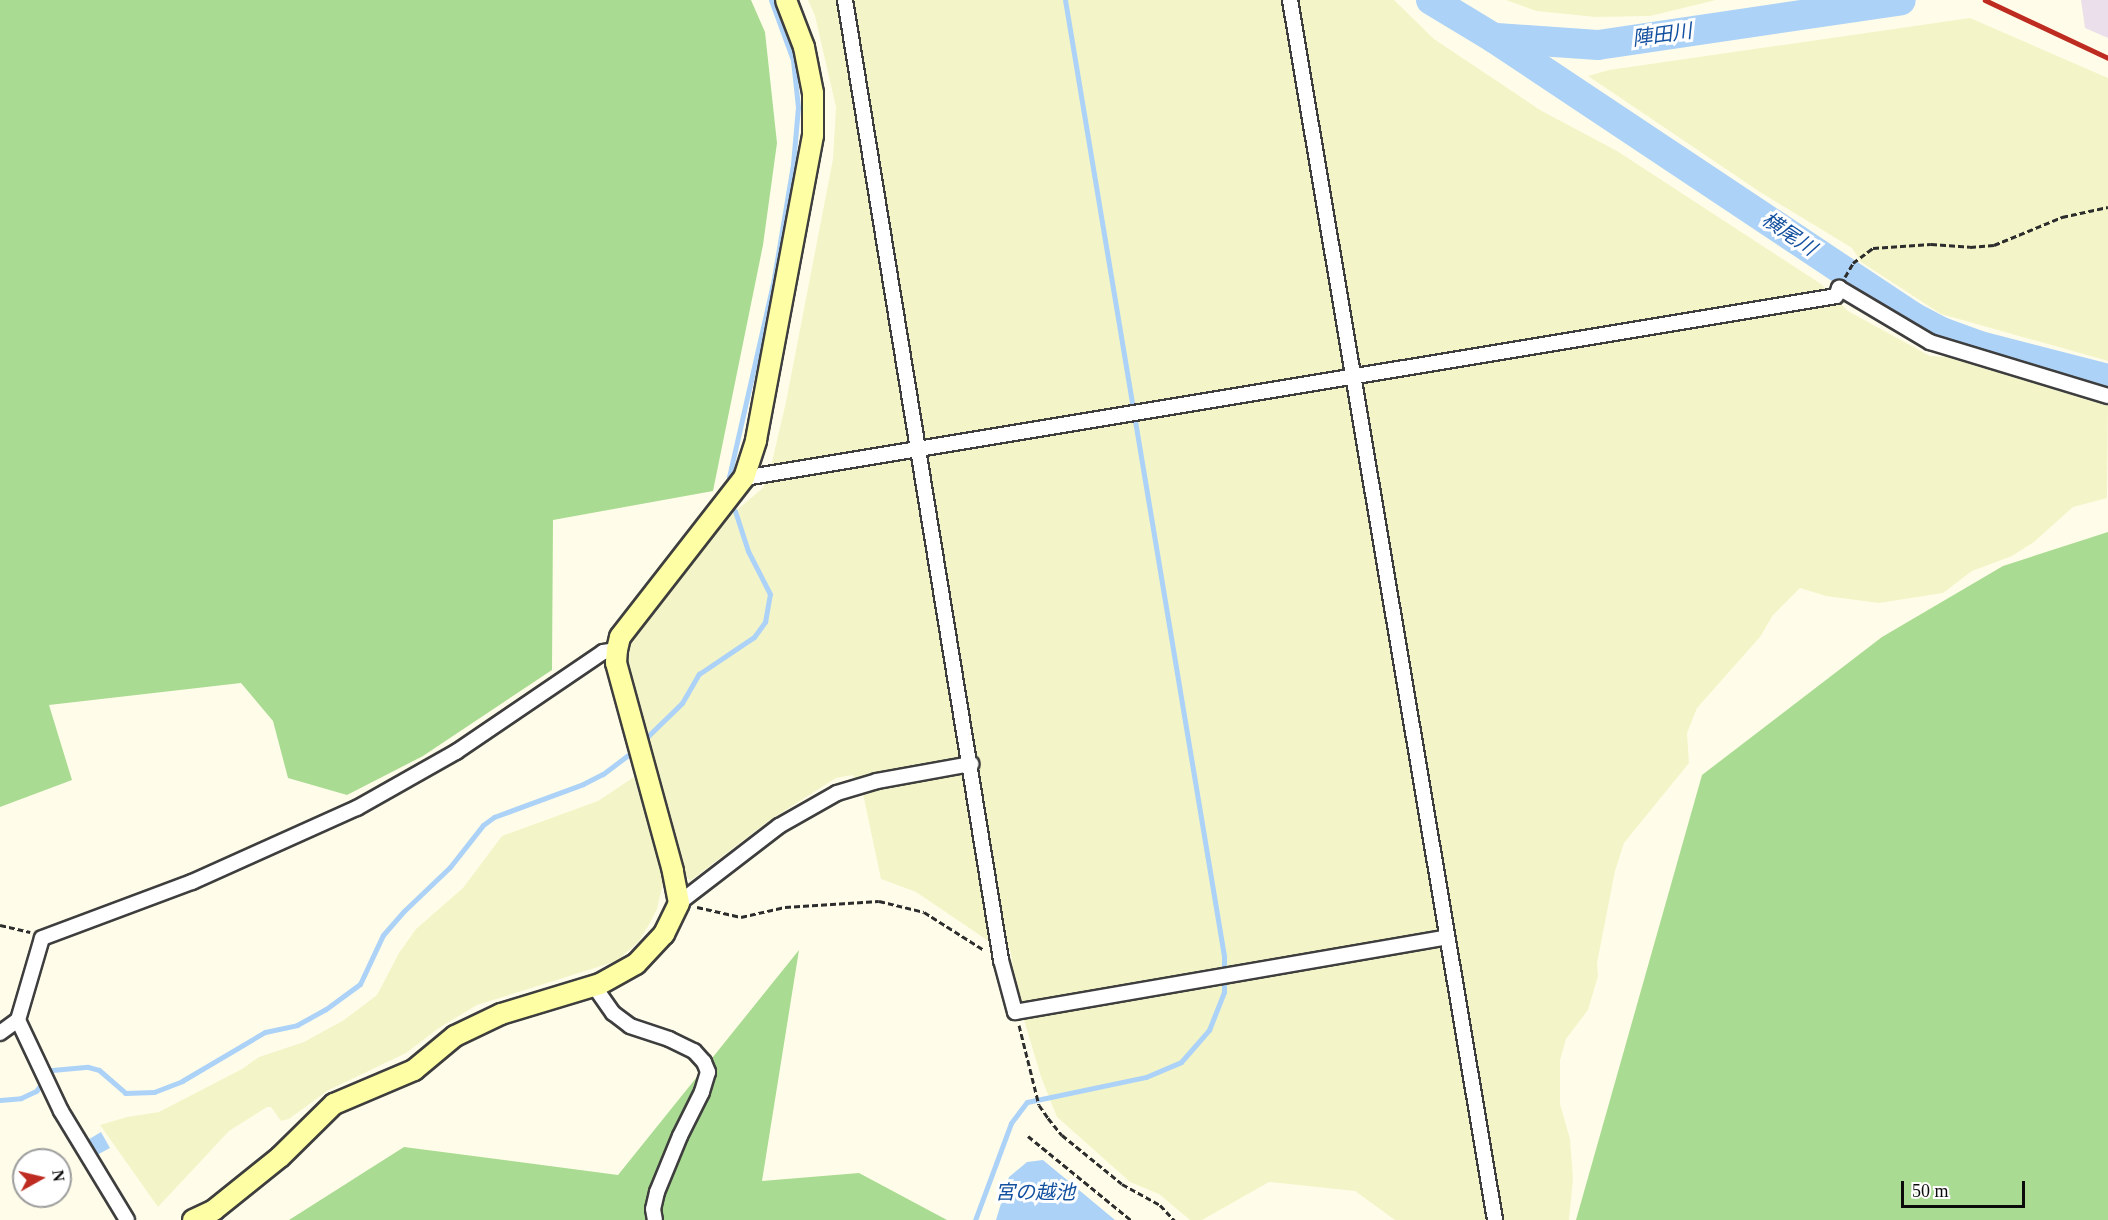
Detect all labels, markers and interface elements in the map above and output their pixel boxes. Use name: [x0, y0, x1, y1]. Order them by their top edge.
water label: 陣田川: [1631, 19, 1693, 51]
water label: 横尾川: [1757, 207, 1821, 261]
north arrow: [12, 1148, 72, 1208]
text: N: [49, 1169, 68, 1183]
scale bar: [1904, 1169, 2028, 1207]
water label: 宮の越池: [995, 1180, 1075, 1204]
text: 50 m: [1912, 1181, 1949, 1201]

